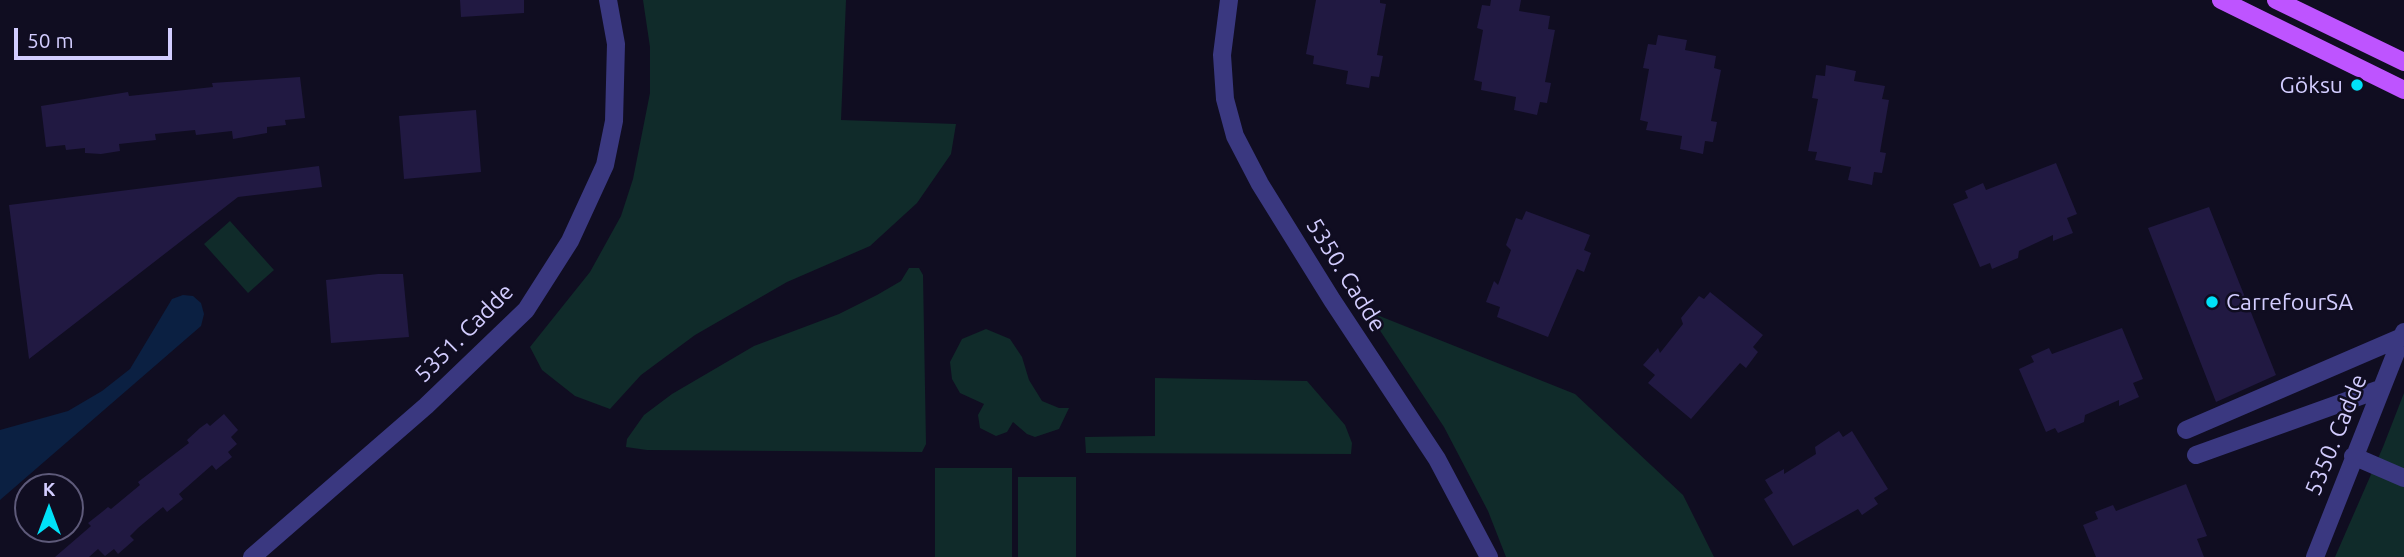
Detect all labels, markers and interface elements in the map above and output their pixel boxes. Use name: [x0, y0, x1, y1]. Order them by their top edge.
scale bar: [18, 14, 175, 58]
text: 50 m: [27, 28, 74, 52]
place label: Göksu: [2280, 71, 2343, 99]
marker: Göksu: [2349, 77, 2365, 93]
street label: 5350. Cadde: [1300, 213, 1392, 337]
street label: 5351. Cadde: [409, 278, 519, 388]
place label: CarrefourSA: [2226, 288, 2353, 316]
marker: CarrefourSA: [2204, 294, 2220, 310]
street label: 5350. Cadde: [2299, 370, 2373, 500]
north arrow: [14, 473, 84, 543]
text: K: [43, 478, 55, 500]

